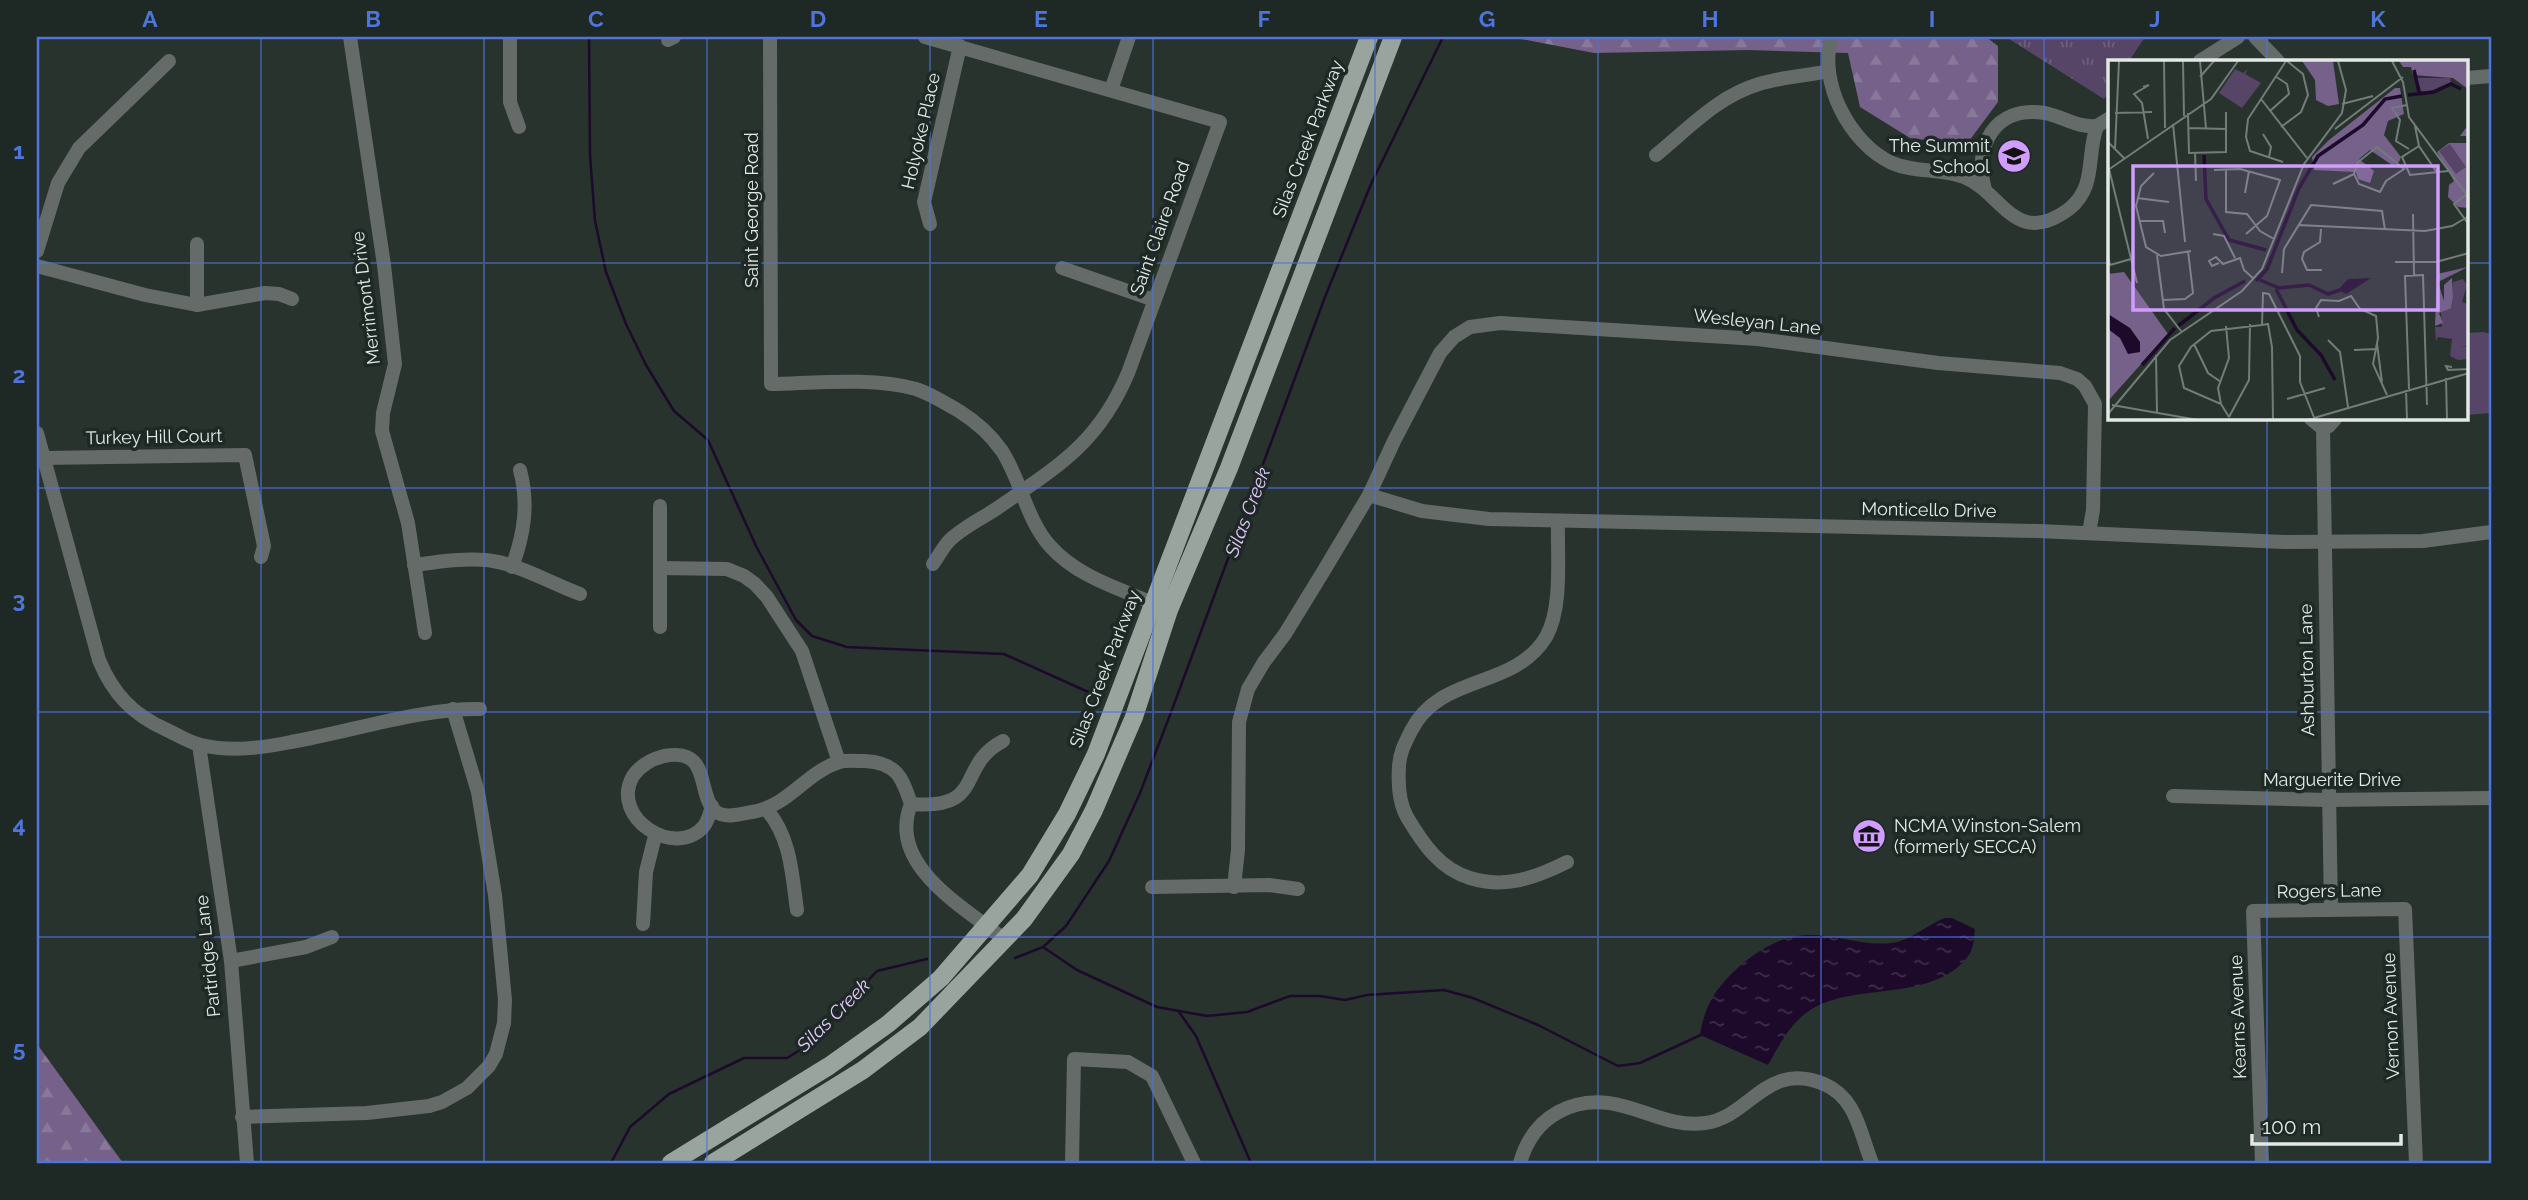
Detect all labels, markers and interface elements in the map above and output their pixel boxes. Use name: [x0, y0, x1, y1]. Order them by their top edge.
text: A: [142, 5, 158, 32]
text: B: [365, 5, 381, 32]
text: C: [588, 5, 604, 32]
text: D: [810, 5, 826, 32]
text: E: [1034, 5, 1048, 32]
text: F: [1257, 5, 1271, 32]
text: G: [1479, 5, 1495, 32]
text: H: [1701, 5, 1719, 32]
text: I: [1929, 5, 1935, 32]
text: J: [2149, 5, 2161, 32]
text: K: [2370, 5, 2386, 32]
street label: Silas Creek Parkway: [1268, 57, 1347, 221]
inset map: [2108, 60, 2468, 420]
street label: Holyoke Place: [897, 70, 944, 191]
street label: Saint George Road: [741, 132, 762, 288]
place label: The Summit School: [1889, 135, 1990, 177]
text: 1: [13, 137, 25, 164]
school or university icon: The Summit School: [1995, 137, 2033, 175]
street label: Saint Claire Road: [1126, 158, 1194, 298]
street label: Merrimont Drive: [347, 230, 384, 366]
street label: Wesleyan Lane: [1692, 304, 1822, 339]
text: 2: [13, 361, 25, 388]
street label: Turkey Hill Court: [85, 425, 223, 448]
water label: Silas Creek: [1219, 464, 1274, 561]
street label: Monticello Drive: [1861, 498, 1997, 521]
text: 3: [13, 586, 25, 613]
street label: Silas Creek Parkway: [1065, 587, 1144, 751]
street label: Ashburton Lane: [2295, 603, 2318, 736]
street label: Marguerite Drive: [2263, 769, 2402, 790]
text: 4: [12, 811, 26, 838]
place label: NCMA Winston-Salem (formerly SECCA): [1894, 815, 2081, 857]
museum icon: NCMA Winston-Salem (formerly SECCA): [1850, 817, 1888, 855]
street label: Rogers Lane: [2276, 879, 2382, 902]
street label: Partridge Lane: [191, 894, 224, 1018]
street label: Vernon Avenue: [2378, 952, 2403, 1080]
street label: Kearns Avenue: [2225, 954, 2250, 1079]
water label: Silas Creek: [791, 974, 874, 1057]
text: 5: [13, 1035, 26, 1062]
scale bar: [2252, 1102, 2400, 1146]
text: 100 m: [2262, 1114, 2321, 1139]

